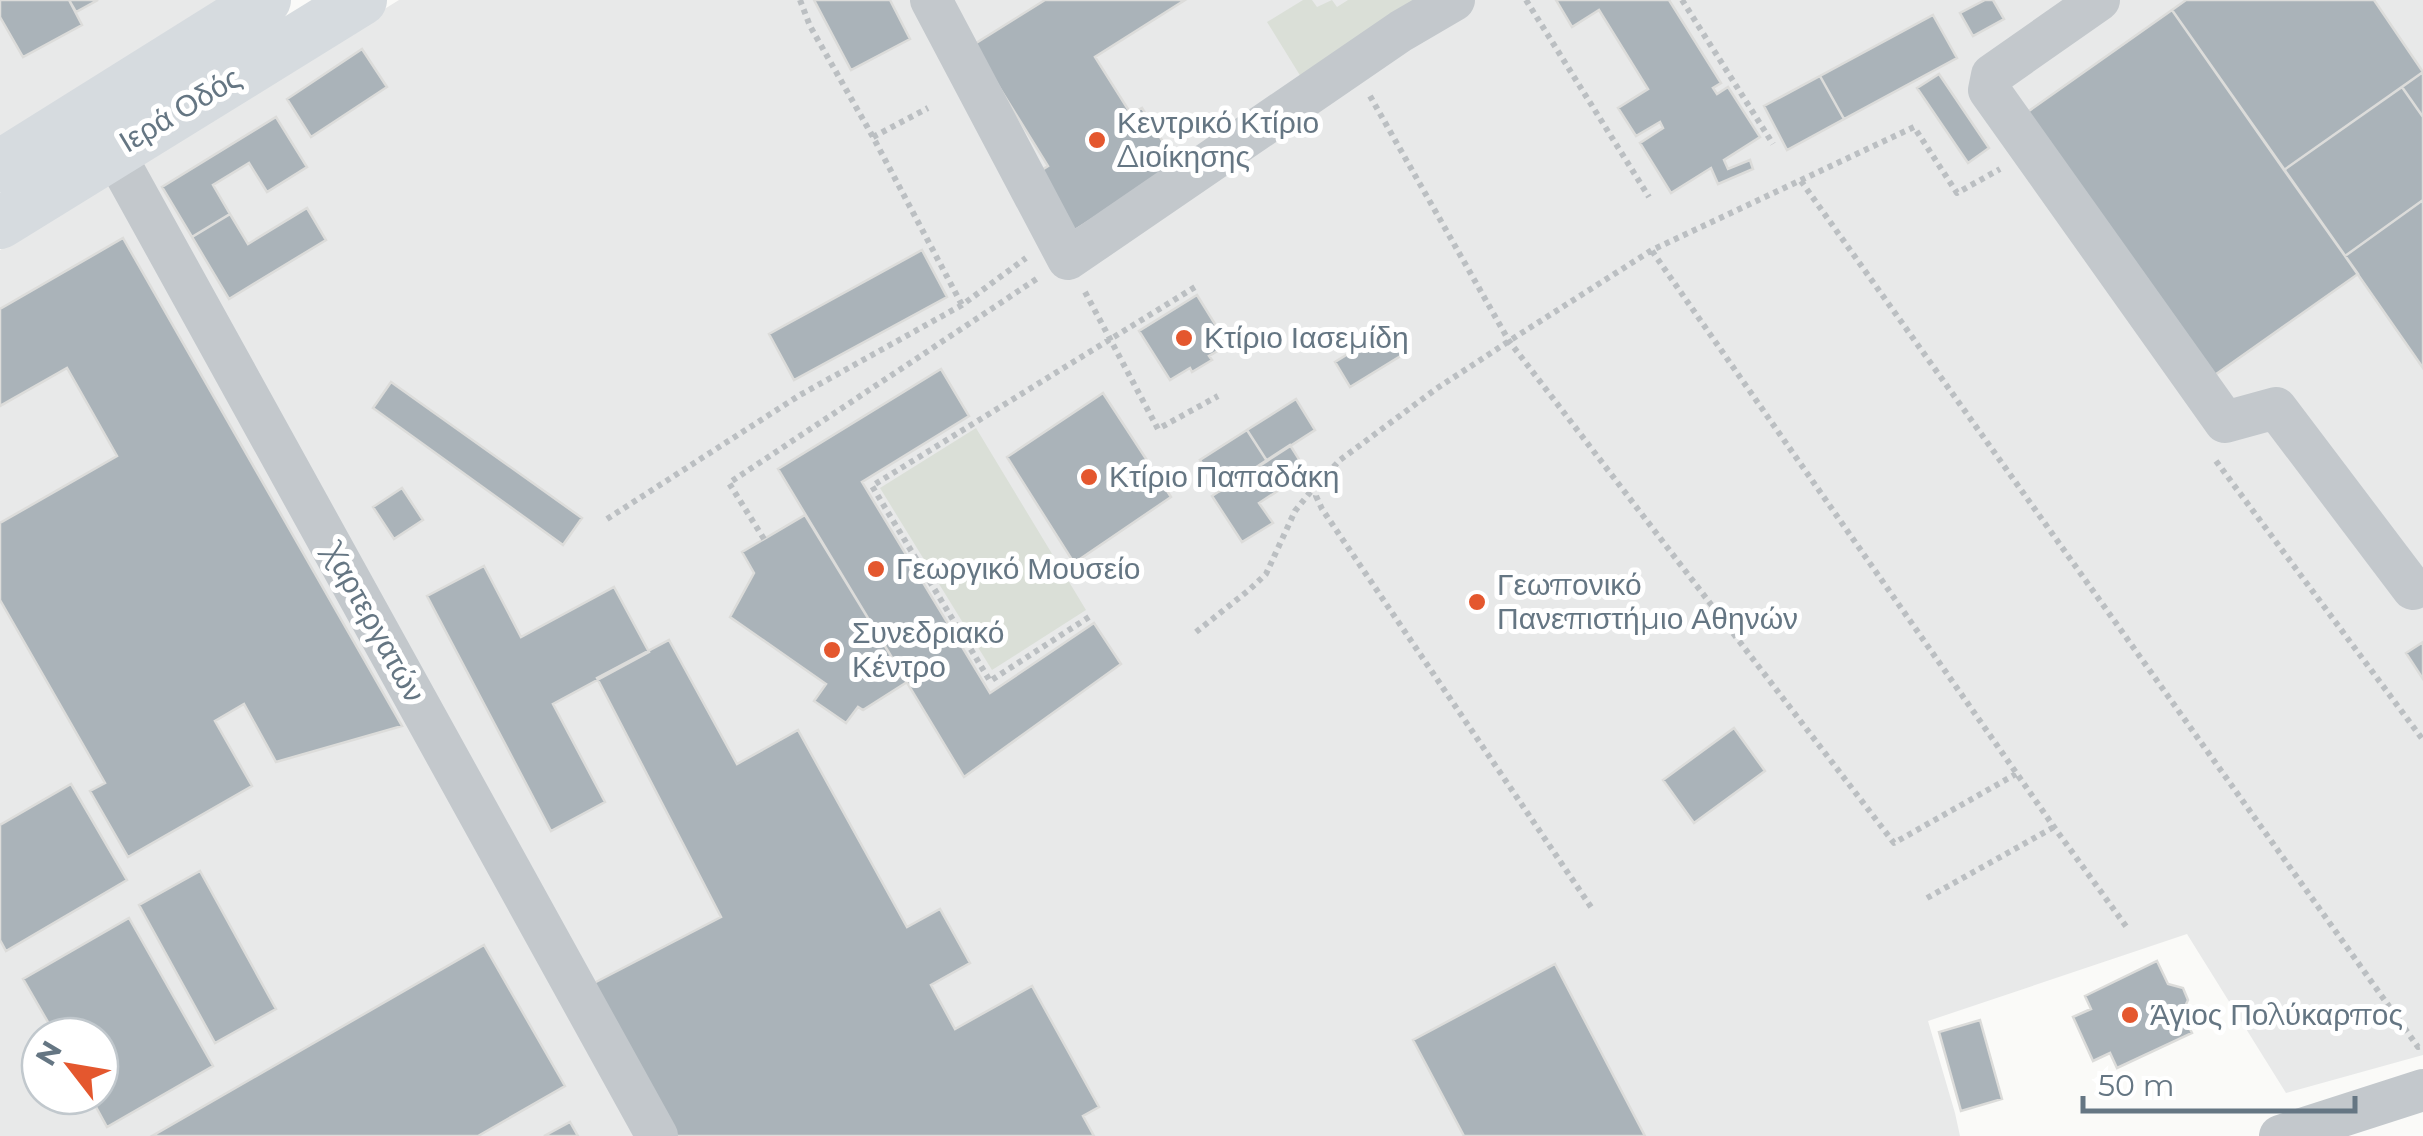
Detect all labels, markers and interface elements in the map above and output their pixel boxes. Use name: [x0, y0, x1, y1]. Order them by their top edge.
street label: Ιερά Οδός: [112, 59, 247, 160]
place label: Κεντρικό Κτίριο Διοίκησης: [1117, 104, 1319, 175]
marker: Κεντρικό Κτίριο Διοίκησης: [1086, 129, 1108, 151]
place label: Κτίριο Ιασεμίδη: [1204, 319, 1409, 356]
marker: Κτίριο Ιασεμίδη: [1173, 327, 1195, 349]
place label: Κτίριο Παπαδάκη: [1109, 458, 1340, 495]
marker: Κτίριο Παπαδάκη: [1078, 466, 1100, 488]
street label: Χαρτεργατών: [314, 534, 433, 708]
place label: Γεωργικό Μουσείο: [896, 550, 1141, 587]
marker: Γεωργικό Μουσείο: [865, 558, 887, 580]
place label: Γεωπονικό Πανεπιστήμιο Αθηνών: [1497, 566, 1798, 637]
marker: Γεωπονικό Πανεπιστήμιο Αθηνών: [1466, 591, 1488, 613]
place label: Συνεδριακό Κέντρο: [852, 614, 1004, 685]
marker: Συνεδριακό Κέντρο: [821, 639, 843, 661]
place label: Άγιος Πολύκαρπος: [2150, 996, 2403, 1033]
marker: Άγιος Πολύκαρπος: [2119, 1004, 2141, 1026]
north arrow: [20, 1016, 120, 1116]
text: N: [28, 1035, 69, 1072]
scale bar: [2083, 1051, 2356, 1113]
text: 50 m: [2098, 1067, 2175, 1104]

